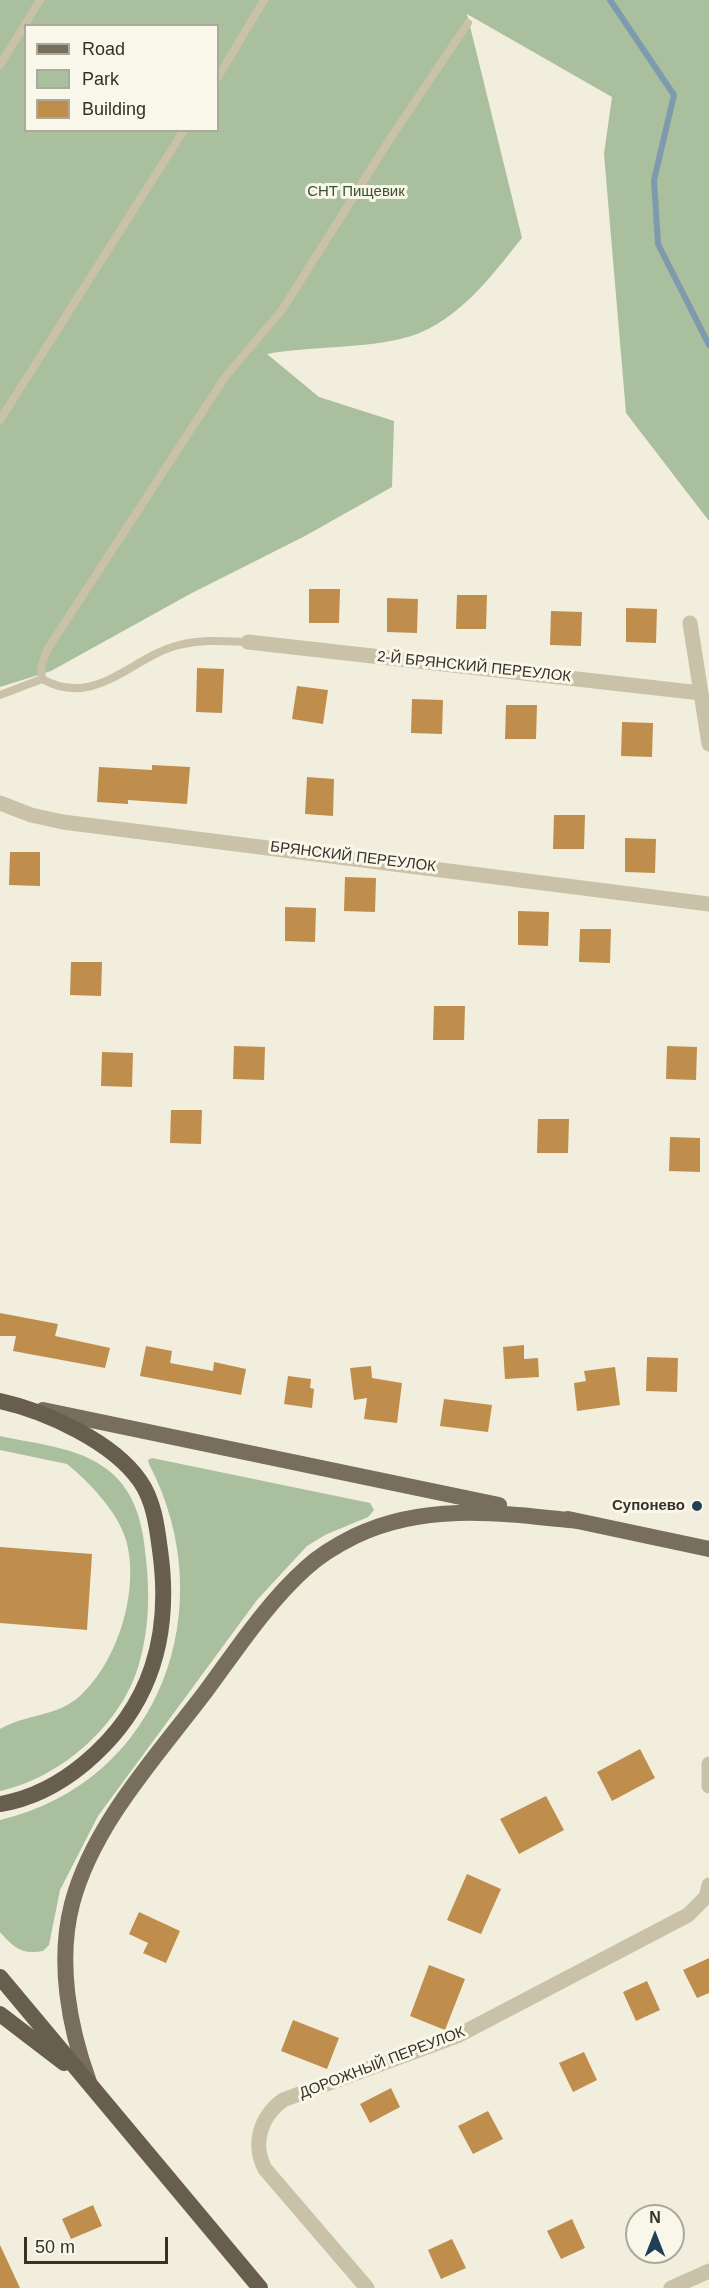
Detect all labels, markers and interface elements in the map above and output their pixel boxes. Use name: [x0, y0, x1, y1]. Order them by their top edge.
legend: [24, 24, 219, 132]
text: Road: [82, 39, 125, 59]
text: Park: [82, 69, 119, 89]
text: Building: [82, 99, 146, 119]
park label: СНТ Пищевик: [307, 183, 405, 201]
street label: 2-Й БРЯНСКИЙ ПЕРЕУЛОК: [376, 648, 572, 686]
street label: БРЯНСКИЙ ПЕРЕУЛОК: [269, 838, 437, 876]
place label: Супонево: [612, 1497, 685, 1515]
marker: Супонево: [690, 1499, 704, 1513]
street label: ДОРОЖНЫЙ ПЕРЕУЛОК: [297, 2023, 467, 2103]
north arrow: [625, 2204, 685, 2264]
text: N: [649, 2209, 661, 2226]
scale bar: [27, 2225, 171, 2263]
text: 50 m: [35, 2237, 75, 2257]

